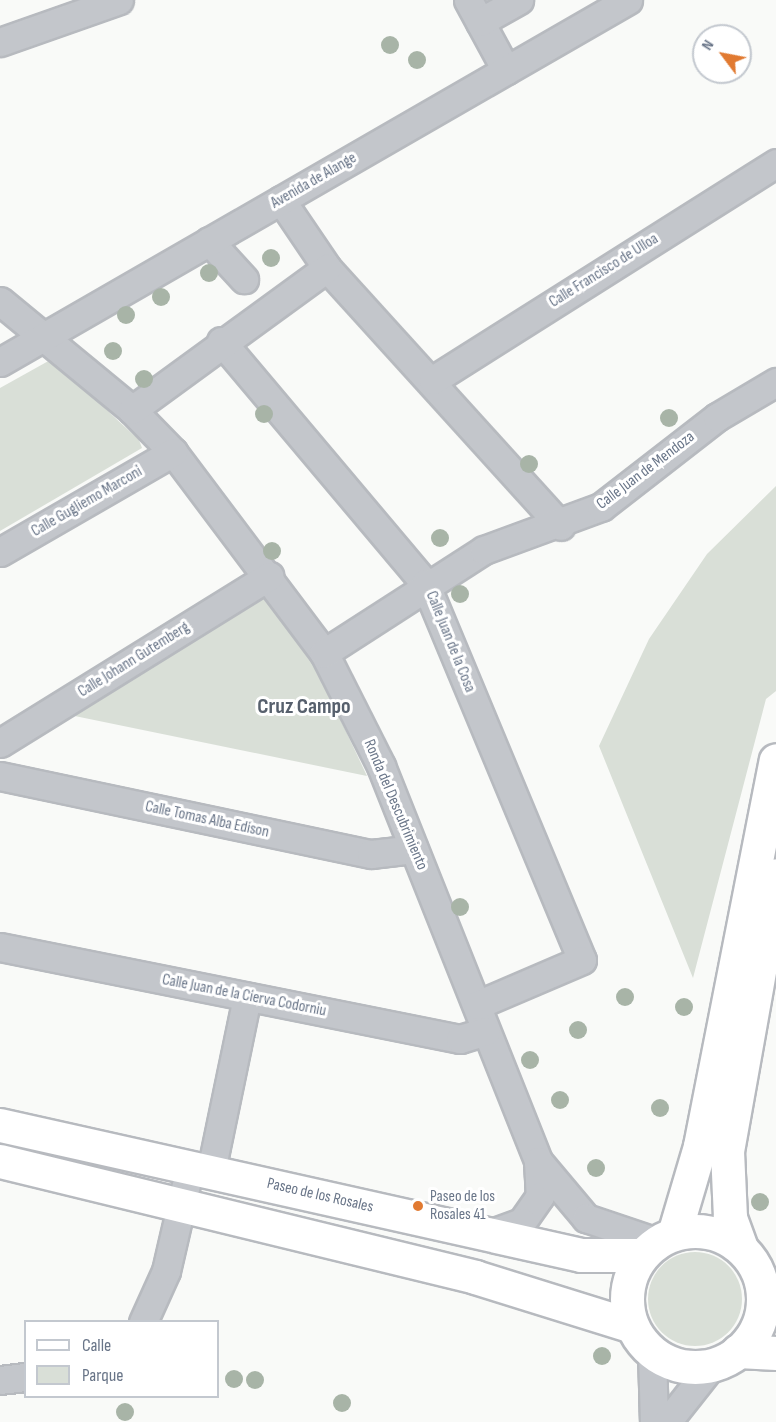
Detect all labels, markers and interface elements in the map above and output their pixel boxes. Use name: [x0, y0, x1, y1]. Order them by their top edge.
north arrow: [692, 24, 752, 84]
text: N: [698, 37, 718, 54]
street label: Avenida de Alange: [268, 149, 360, 213]
street label: Calle Francisco de Ulloa: [546, 230, 662, 312]
street label: Calle Juan de Mendoza: [593, 428, 699, 514]
street label: Calle Gugliemo Marconi: [28, 463, 146, 541]
street label: Calle Juan de la Cosa: [421, 589, 479, 695]
street label: Calle Johann Gutemberg: [75, 618, 193, 702]
district label: Cruz Campo: [257, 694, 351, 720]
street label: Ronda del Descubrimiento: [359, 737, 431, 873]
street label: Calle Tomas Alba Edison: [143, 797, 271, 843]
street label: Calle Juan de la Cierva Codorniu: [160, 971, 328, 1021]
street label: Paseo de los Rosales: [265, 1174, 375, 1218]
place label: Paseo de los Rosales 41: [430, 1187, 495, 1225]
marker: Paseo de los Rosales 41: [411, 1199, 425, 1213]
legend: [24, 1320, 219, 1398]
text: Calle: [82, 1335, 111, 1356]
text: Parque: [82, 1365, 123, 1386]

